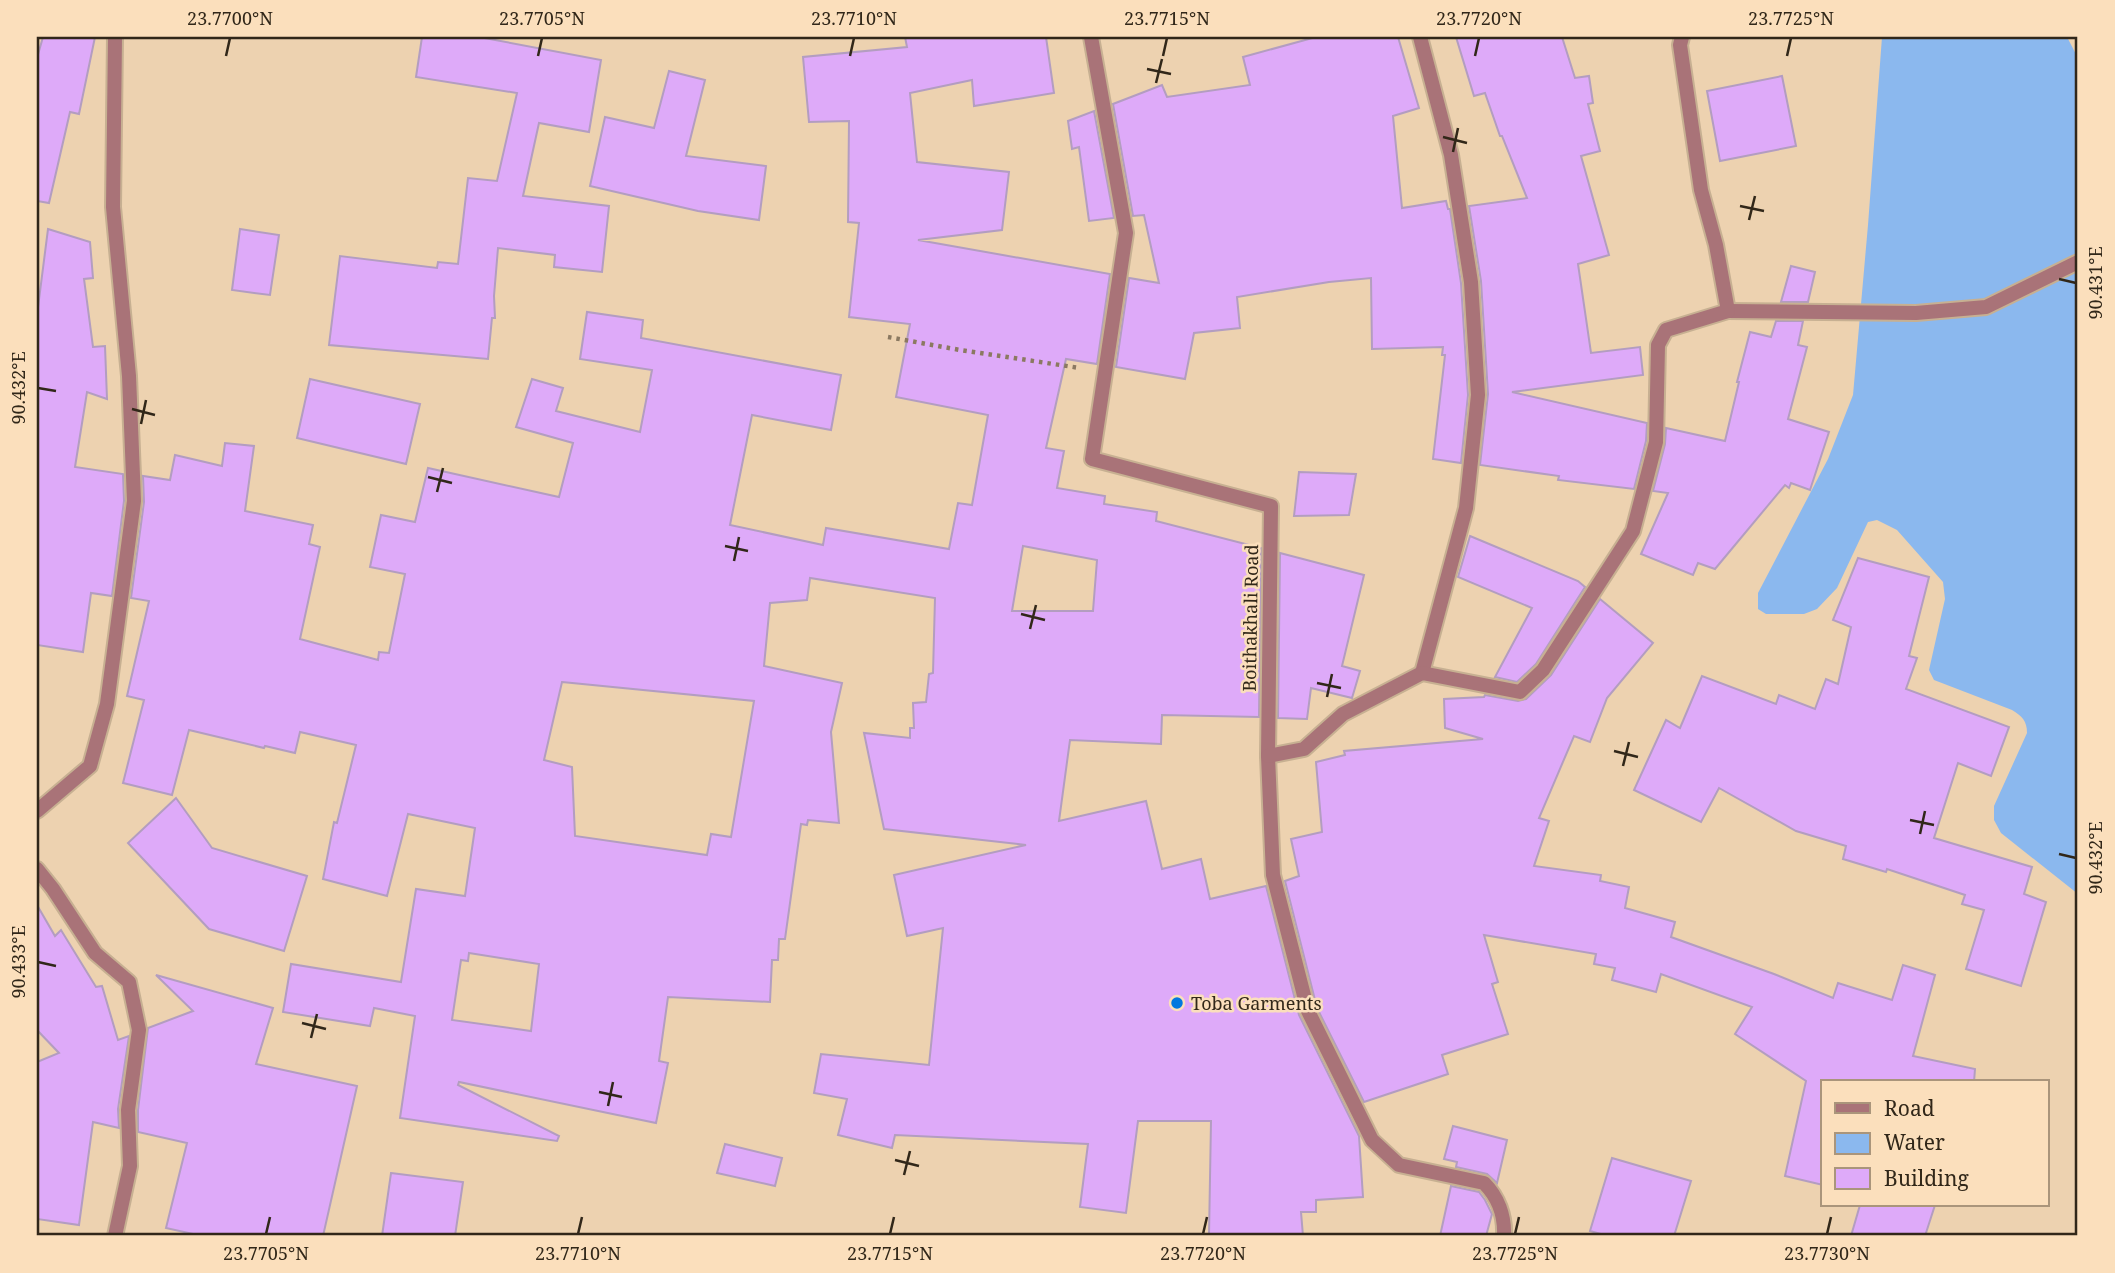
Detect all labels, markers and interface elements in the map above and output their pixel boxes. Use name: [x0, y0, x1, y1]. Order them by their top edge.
text: 23.7700°N: [187, 6, 273, 30]
text: 23.7705°N: [499, 6, 585, 30]
text: 23.7710°N: [811, 6, 897, 30]
text: 23.7715°N: [1124, 6, 1210, 30]
text: 23.7720°N: [1436, 6, 1522, 30]
text: 23.7725°N: [1748, 6, 1834, 30]
text: 90.431°E: [2083, 246, 2107, 320]
text: 90.432°E: [6, 351, 30, 425]
street label: Boithakhali Road: [1237, 544, 1263, 692]
text: 90.432°E: [2083, 821, 2107, 895]
text: 90.433°E: [6, 925, 30, 999]
place label: Toba Garments: [1191, 991, 1322, 1015]
marker: Toba Garments: [1169, 995, 1185, 1011]
legend: [1821, 1080, 2048, 1206]
text: Road: [1884, 1094, 1935, 1122]
text: Water: [1884, 1128, 1945, 1156]
text: Building: [1884, 1164, 1969, 1192]
text: 23.7705°N: [223, 1241, 309, 1265]
text: 23.7710°N: [535, 1241, 621, 1265]
text: 23.7715°N: [847, 1241, 933, 1265]
text: 23.7720°N: [1160, 1241, 1246, 1265]
text: 23.7725°N: [1472, 1241, 1558, 1265]
text: 23.7730°N: [1784, 1241, 1870, 1265]

